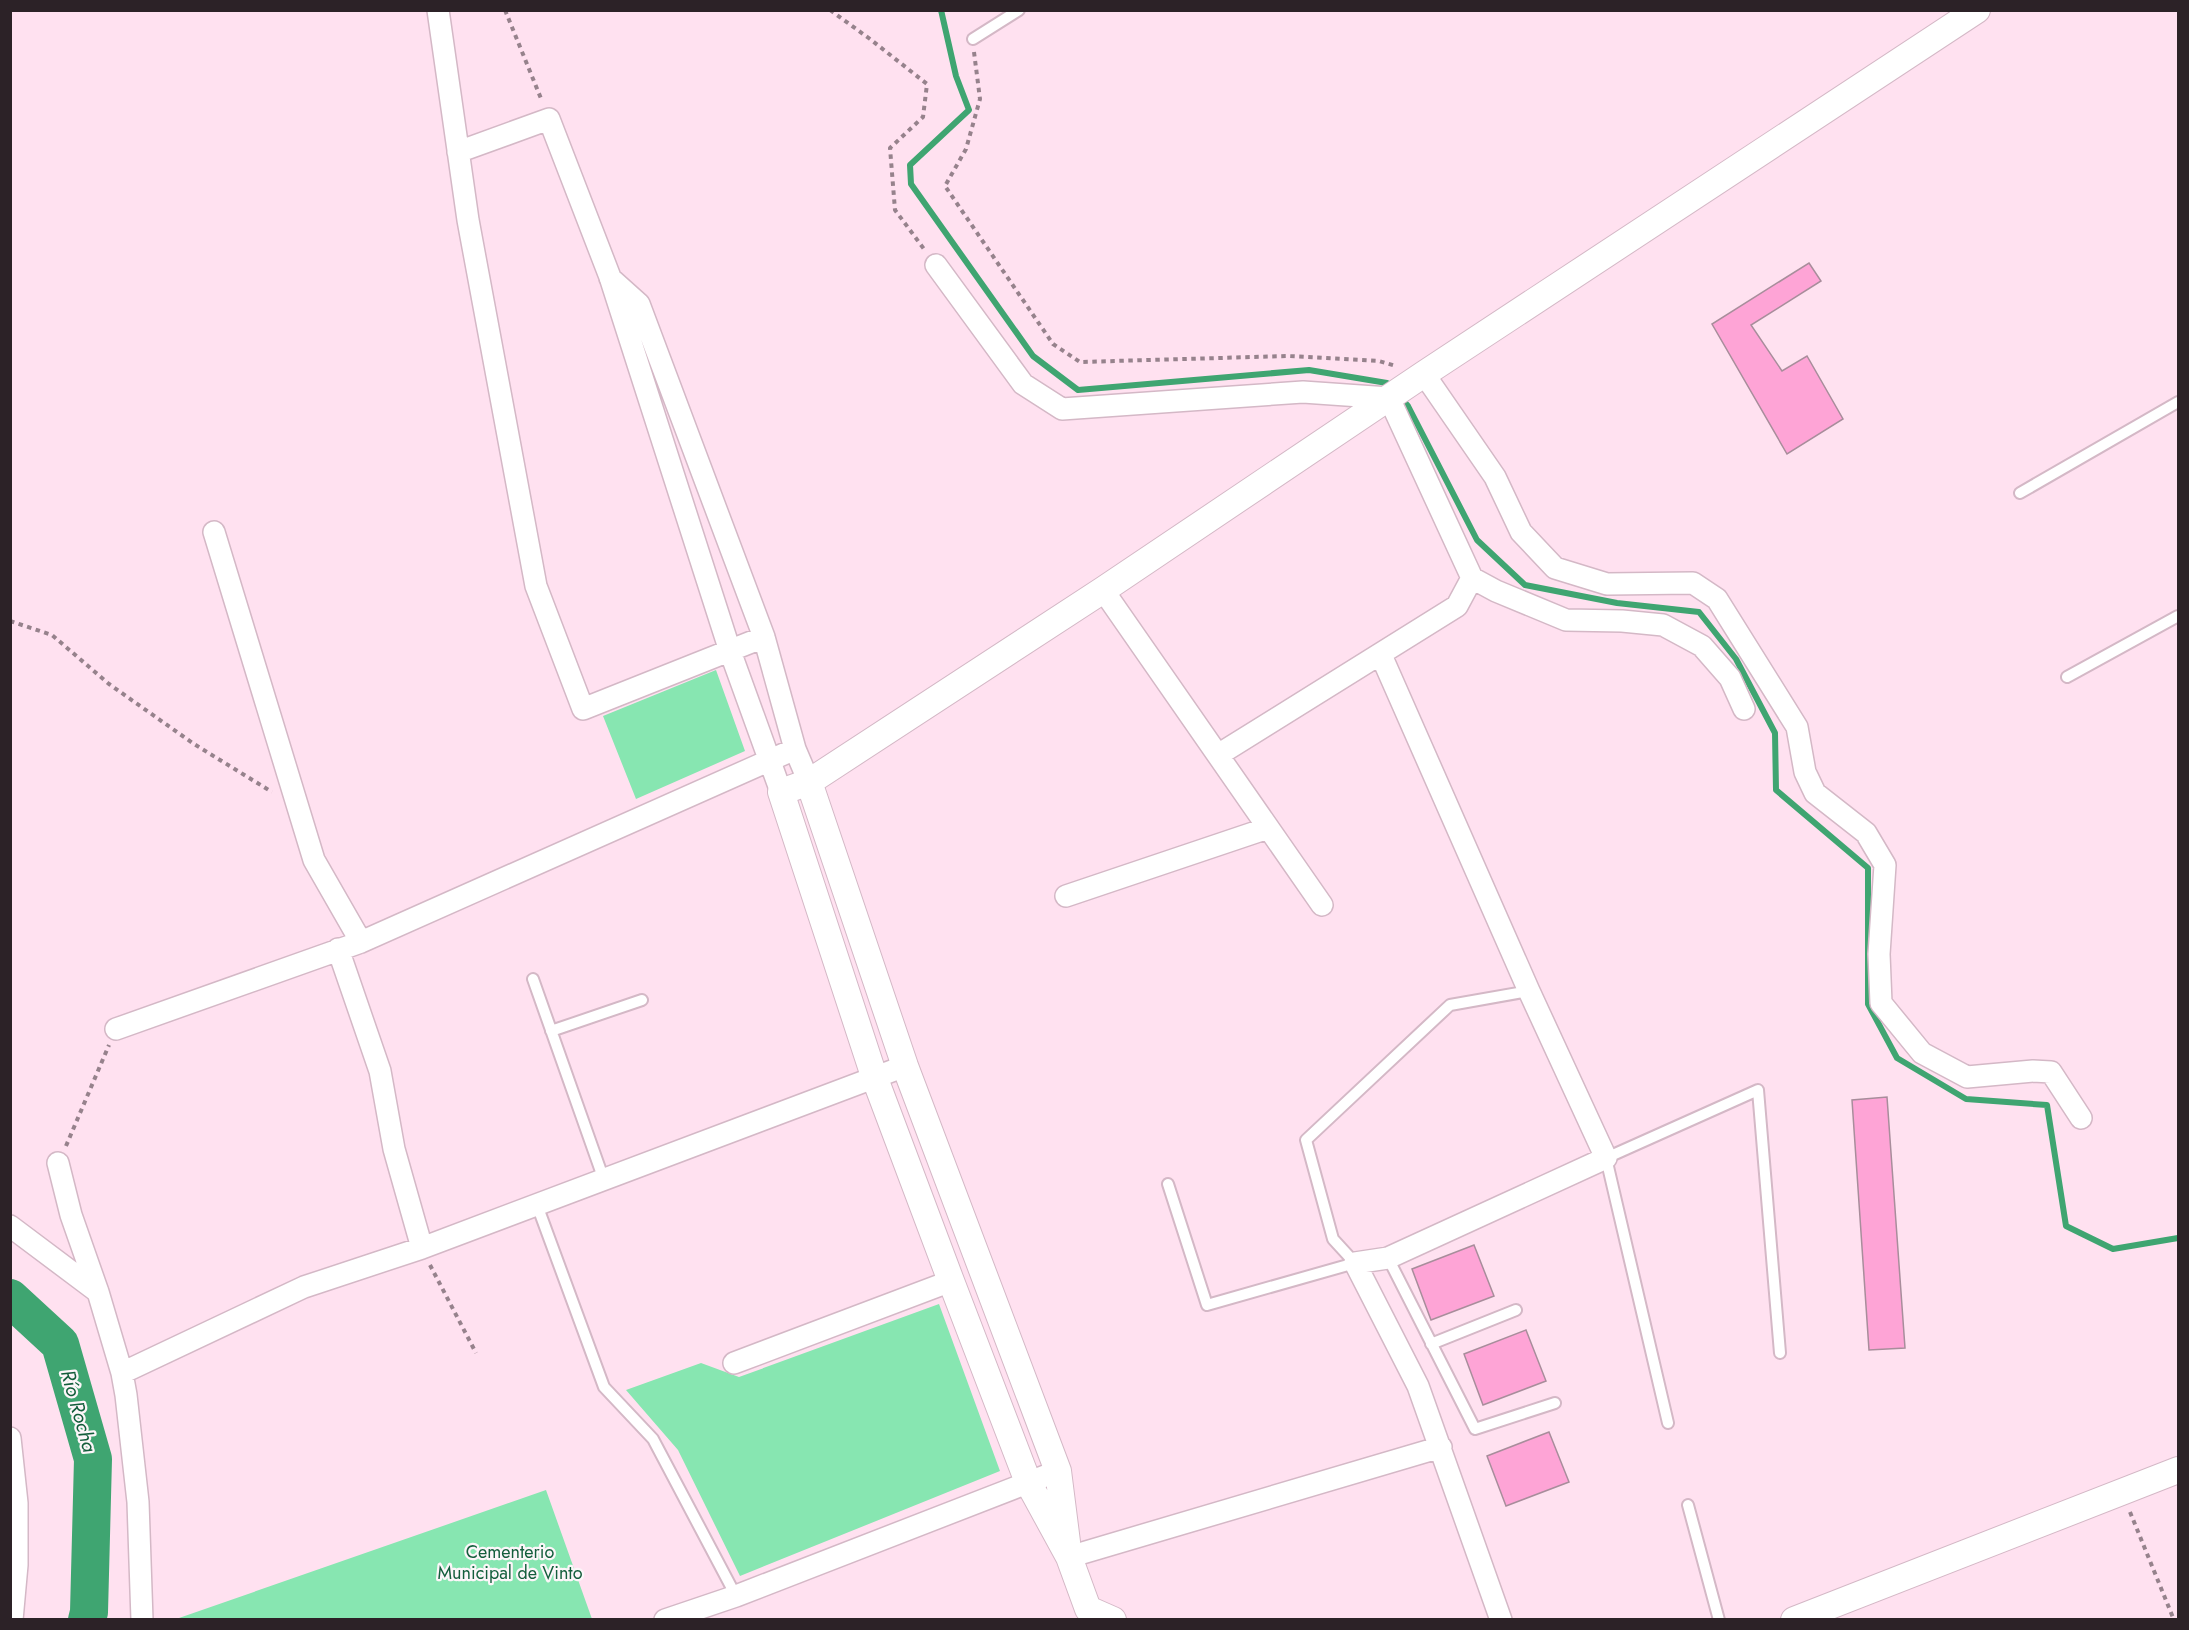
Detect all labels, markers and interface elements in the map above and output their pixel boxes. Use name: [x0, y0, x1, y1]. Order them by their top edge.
water label: Río Rocha: [53, 1367, 104, 1456]
park label: Cementerio Municipal de Vinto: [438, 1539, 583, 1586]

